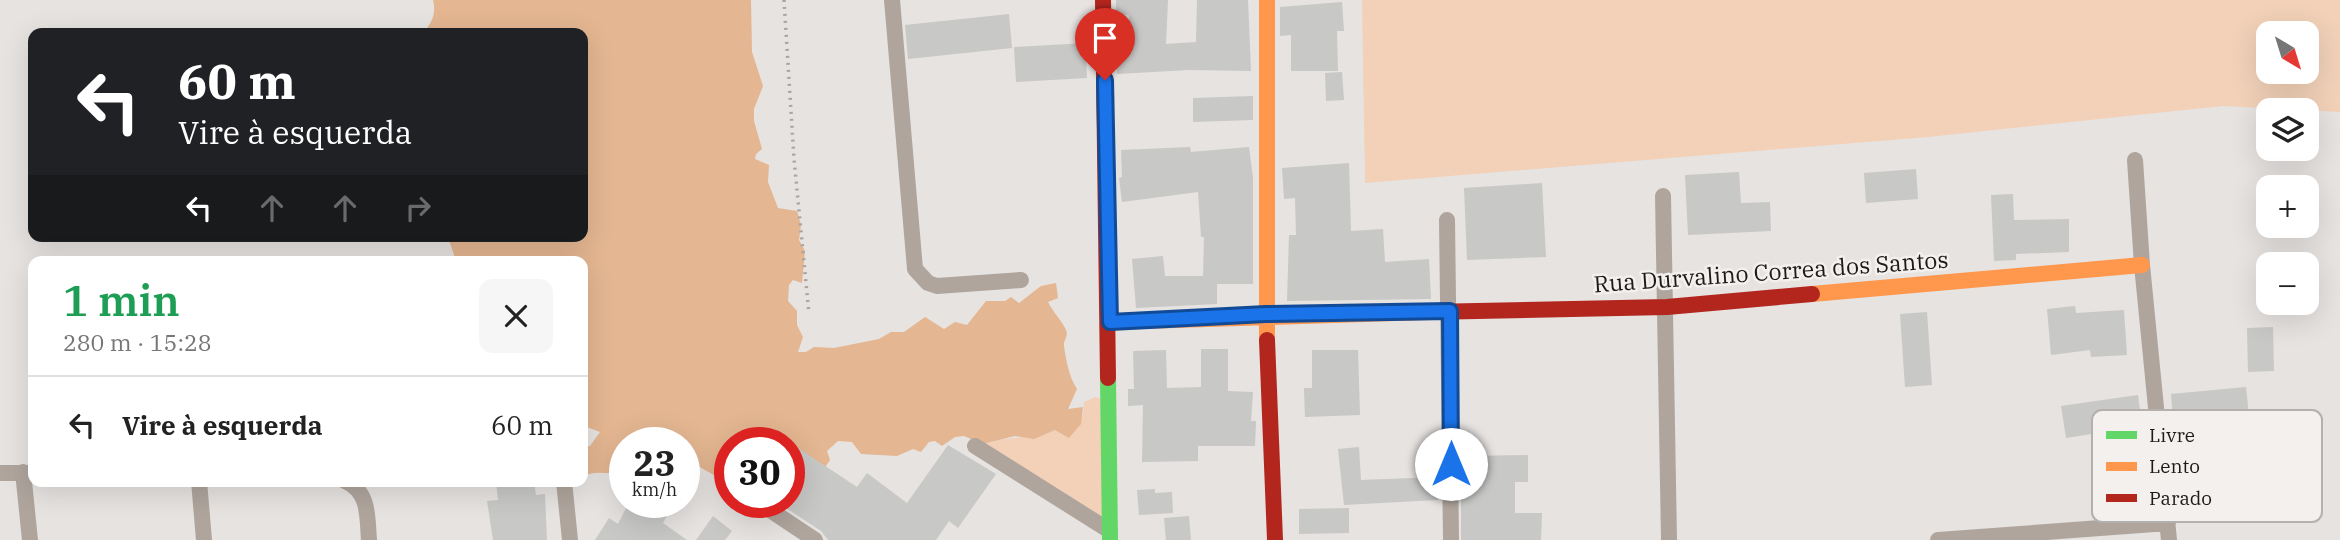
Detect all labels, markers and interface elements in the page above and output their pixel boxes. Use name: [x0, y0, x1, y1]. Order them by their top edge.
pin: [1075, 8, 1135, 80]
icon: arrive: [1086, 19, 1124, 57]
north arrow: [2256, 21, 2319, 84]
map controls: [2256, 21, 2319, 315]
text: 60 m: [178, 49, 296, 112]
icon: left: [63, 56, 154, 147]
button: layers: [2256, 98, 2319, 161]
text: Vire à esquerda: [178, 111, 412, 153]
button: +: [2256, 175, 2319, 238]
icon: left: [180, 189, 218, 227]
icon: ahead: [253, 189, 291, 227]
icon: ahead: [326, 189, 364, 227]
icon: right: [399, 189, 437, 227]
street label: Rua Durvalino Correa dos Santos: [1592, 244, 1949, 298]
button: −: [2256, 252, 2319, 315]
text: 1 min: [63, 273, 180, 328]
button: close: [479, 279, 553, 353]
text: 280 m · 15:28: [63, 327, 212, 357]
icon: left: [63, 406, 101, 444]
text: Vire à esquerda: [122, 408, 323, 442]
text: 60 m: [491, 408, 553, 442]
legend: [2092, 410, 2322, 522]
text: Livre: [2149, 423, 2195, 447]
speed limit sign: 30: [714, 427, 805, 518]
position arrow: [1414, 427, 1488, 501]
text: 23: [633, 440, 676, 486]
text: Lento: [2149, 454, 2200, 478]
text: km/h: [632, 478, 677, 501]
text: Parado: [2149, 486, 2212, 510]

